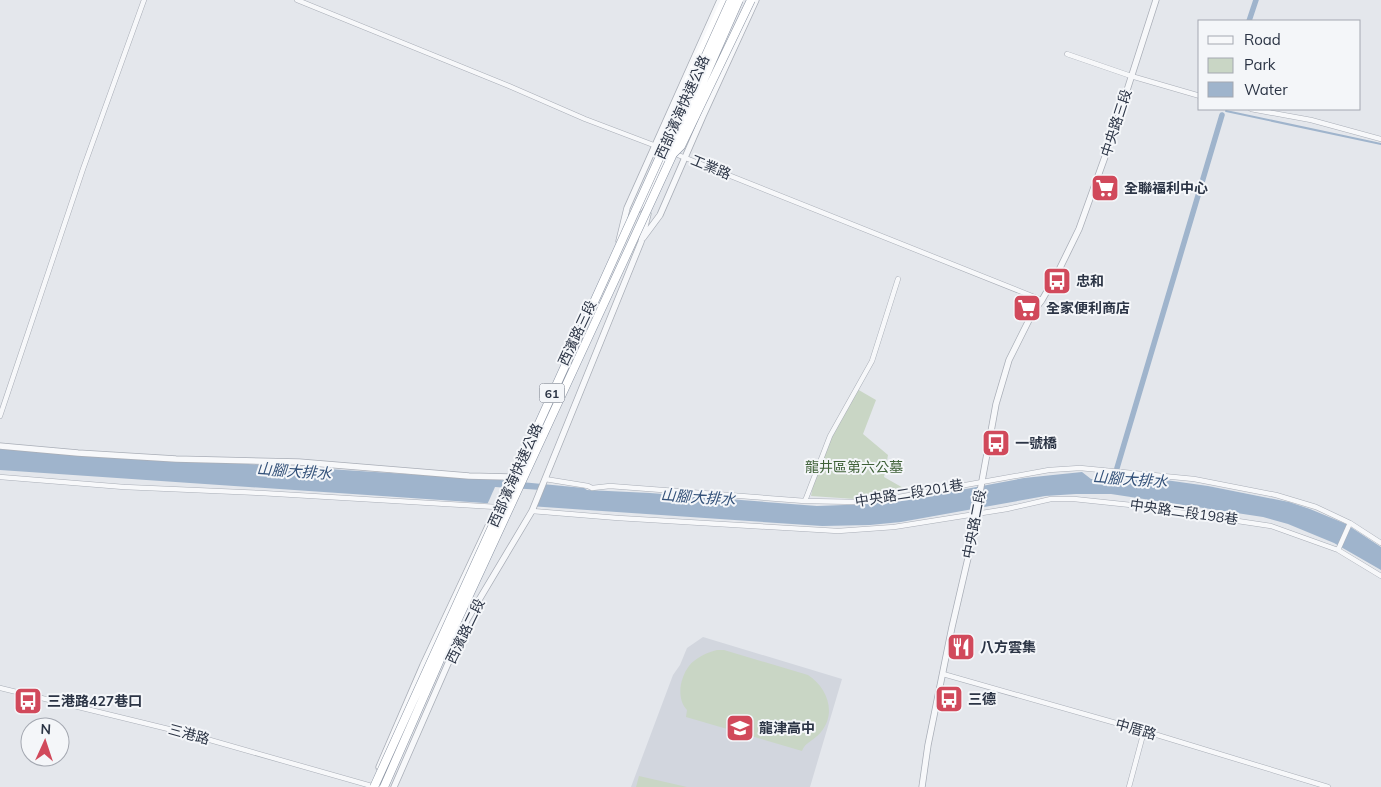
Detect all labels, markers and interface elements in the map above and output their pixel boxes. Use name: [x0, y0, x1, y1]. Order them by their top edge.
legend: [1198, 20, 1361, 110]
text: Road: [1244, 30, 1281, 49]
street label: 西部濱海快速公路: [651, 52, 713, 162]
text: Park: [1244, 55, 1276, 74]
text: Water: [1244, 80, 1288, 99]
street label: 中央路三段: [1097, 87, 1135, 159]
street label: 工業路: [688, 151, 734, 183]
supermarket icon: 全聯福利中心: [1090, 173, 1120, 203]
place label: 全聯福利中心: [1124, 179, 1208, 197]
bus stop icon: 忠和: [1042, 266, 1072, 296]
place label: 忠和: [1076, 272, 1104, 290]
supermarket icon: 全家便利商店: [1012, 293, 1042, 323]
street label: 西濱路三段: [554, 297, 600, 369]
place label: 全家便利商店: [1046, 299, 1130, 317]
road number: 61: [540, 383, 564, 402]
street label: 西部濱海快速公路: [484, 420, 546, 530]
bus stop icon: 一號橋: [981, 428, 1011, 458]
place label: 一號橋: [1015, 434, 1057, 452]
park label: 龍井區第六公墓: [805, 458, 903, 476]
water label: 山腳大排水: [256, 459, 333, 483]
water label: 山腳大排水: [1092, 467, 1169, 491]
street label: 中央路二段201巷: [854, 476, 964, 510]
water label: 山腳大排水: [660, 485, 737, 509]
street label: 中央路二段: [958, 488, 990, 560]
street label: 中央路二段198巷: [1129, 495, 1239, 529]
street label: 西濱路二段: [442, 596, 488, 666]
restaurant icon: 八方雲集: [946, 632, 976, 662]
place label: 八方雲集: [980, 638, 1036, 656]
bus stop icon: 三德: [934, 684, 964, 714]
bus stop icon: 三港路427巷口: [13, 686, 43, 716]
place label: 三德: [968, 690, 996, 708]
place label: 三港路427巷口: [47, 692, 142, 710]
school or university icon: 龍津高中: [725, 713, 755, 743]
street label: 中厝路: [1113, 715, 1159, 743]
north arrow: [20, 717, 70, 767]
place label: 龍津高中: [759, 719, 815, 737]
text: N: [40, 720, 51, 738]
street label: 三港路: [166, 720, 212, 748]

